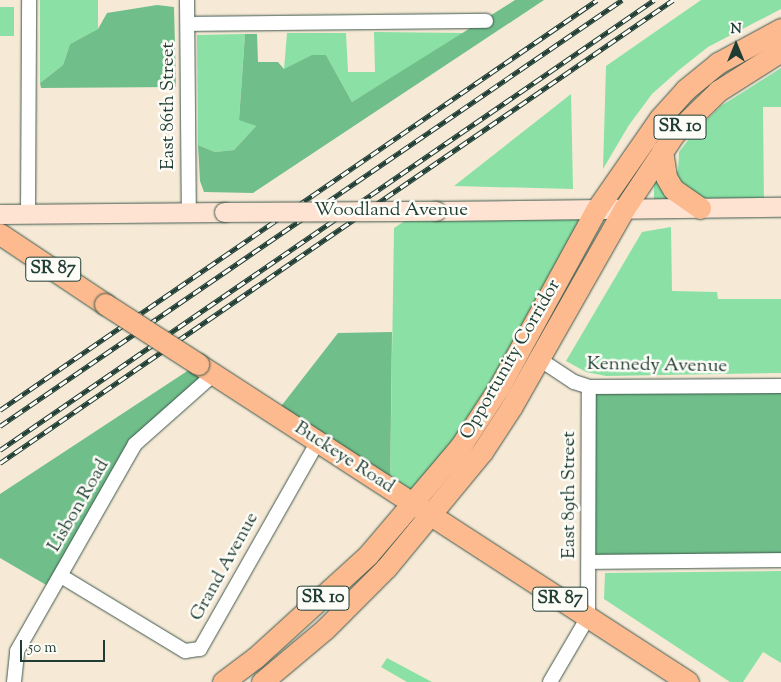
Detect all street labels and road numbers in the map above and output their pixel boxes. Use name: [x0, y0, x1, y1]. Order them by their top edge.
street label: East 86th Street: [158, 42, 180, 170]
road number: SR 10: [652, 111, 708, 142]
street label: Woodland Avenue: [314, 200, 468, 222]
road number: SR 87: [24, 253, 82, 284]
street label: Opportunity Corridor: [456, 276, 566, 444]
street label: Kennedy Avenue: [587, 353, 727, 379]
street label: Buckeye Road: [290, 417, 398, 499]
street label: East 89th Street: [559, 431, 581, 559]
street label: Lisbon Road: [43, 456, 115, 556]
street label: Grand Avenue: [186, 509, 264, 625]
road number: SR 10: [296, 582, 350, 614]
road number: SR 87: [531, 584, 589, 614]

